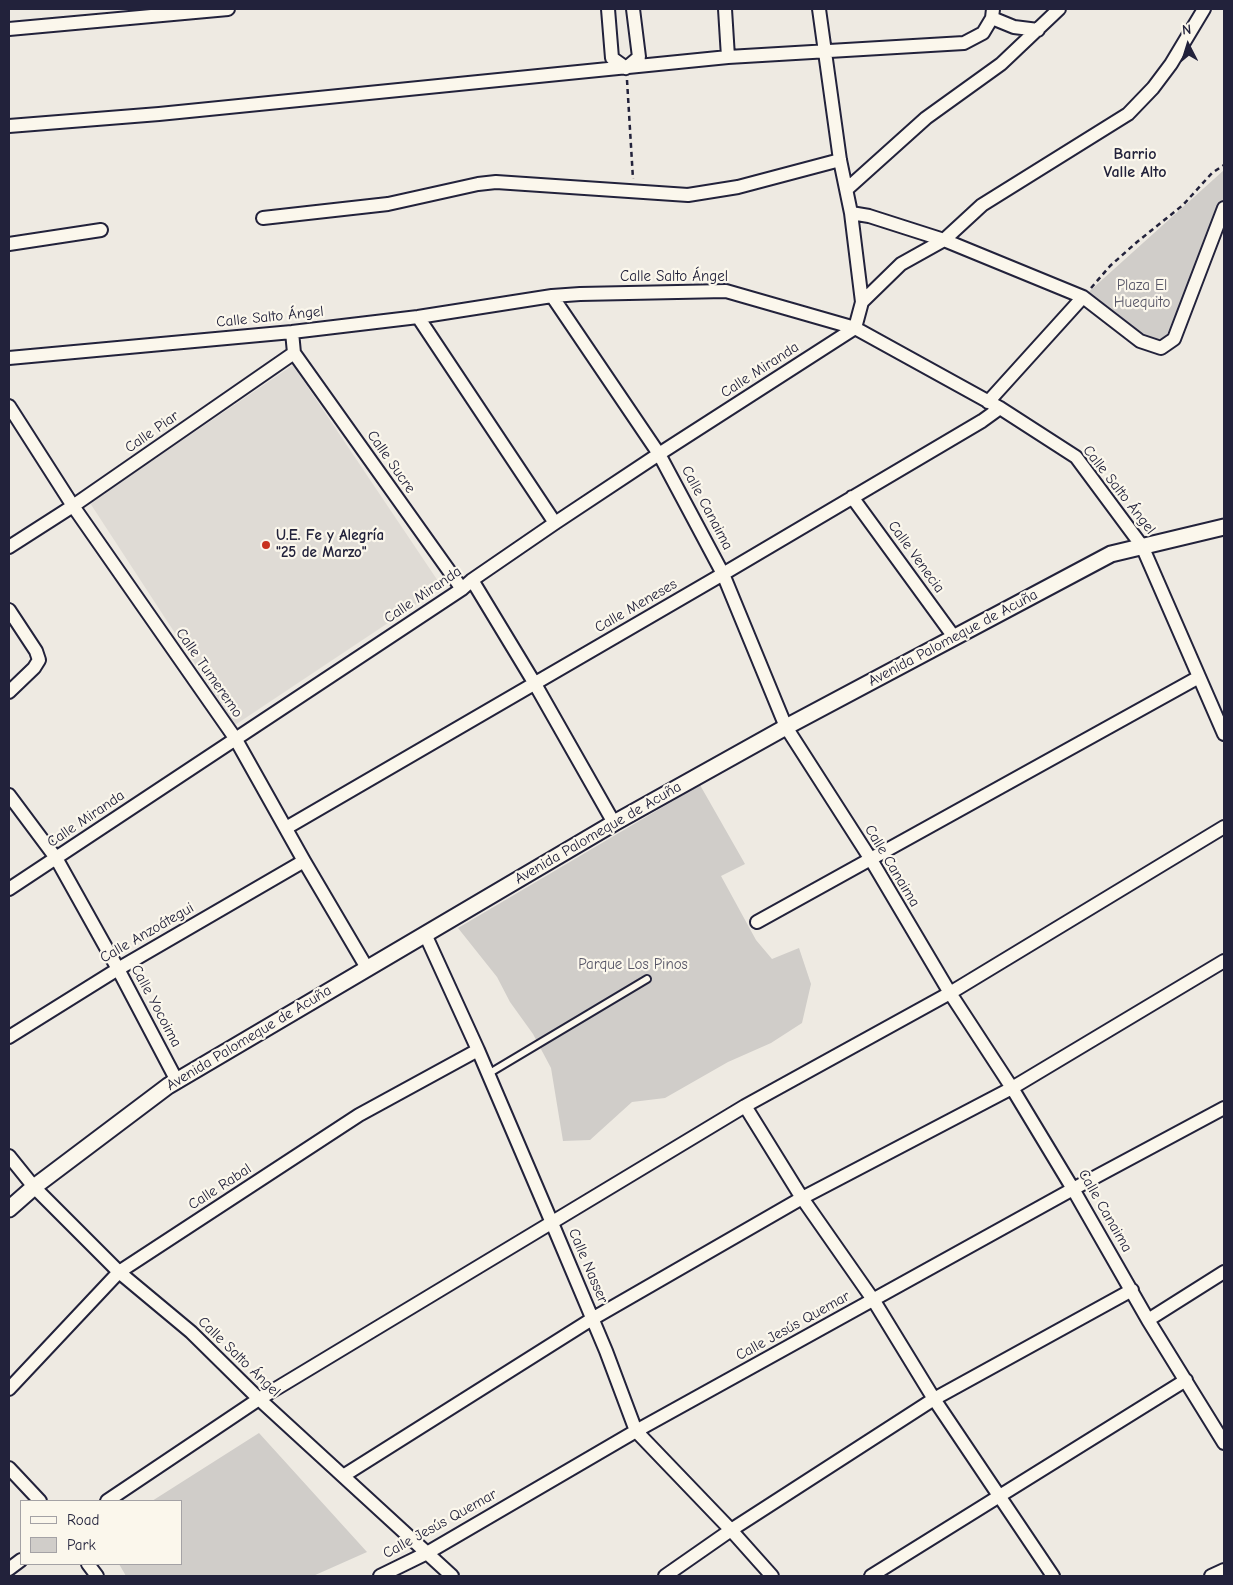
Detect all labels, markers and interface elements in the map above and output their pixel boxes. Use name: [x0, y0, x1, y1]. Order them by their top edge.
north arrow: [1163, 20, 1213, 70]
text: N: [1181, 21, 1192, 38]
district label: Barrio Valle Alto: [1104, 144, 1166, 182]
street label: Calle Salto Ángel: [620, 268, 728, 286]
park label: Plaza El Huequito: [1114, 277, 1170, 312]
street label: Calle Salto Ángel: [215, 302, 325, 332]
street label: Calle Miranda: [718, 338, 802, 402]
street label: Calle Piar: [122, 407, 182, 457]
street label: Calle Sucre: [363, 427, 419, 497]
street label: Calle Salto Ángel: [1079, 442, 1159, 538]
street label: Calle Canaima: [677, 463, 737, 553]
street label: Calle Venecia: [884, 517, 948, 597]
place label: U.E. Fe y Alegría "25 de Marzo": [276, 527, 384, 562]
marker: U.E. Fe y Alegría "25 de Marzo": [260, 539, 272, 551]
street label: Calle Miranda: [381, 563, 465, 627]
street label: Calle Meneses: [592, 575, 680, 637]
street label: Avenida Palomeque de Acuña: [865, 586, 1041, 690]
street label: Calle Tumeremo: [172, 625, 246, 721]
street label: Avenida Palomeque de Acuña: [512, 778, 684, 888]
street label: Calle Miranda: [44, 787, 128, 851]
street label: Calle Canaima: [860, 822, 924, 910]
street label: Calle Anzoátegui: [97, 899, 197, 967]
park label: Parque Los Pinos: [578, 956, 688, 974]
street label: Calle Yocoima: [127, 962, 185, 1050]
street label: Avenida Palomeque de Acuña: [163, 982, 335, 1094]
street label: Calle Rabal: [185, 1160, 255, 1214]
street label: Calle Canaima: [1074, 1166, 1136, 1256]
street label: Calle Nasser: [564, 1226, 612, 1306]
street label: Calle Jesús Quemar: [733, 1287, 853, 1365]
street label: Calle Salto Ángel: [194, 1313, 284, 1401]
street label: Calle Jesús Quemar: [380, 1485, 500, 1563]
legend: [20, 1500, 182, 1565]
text: Road: [67, 1511, 99, 1529]
text: Park: [67, 1536, 96, 1554]

